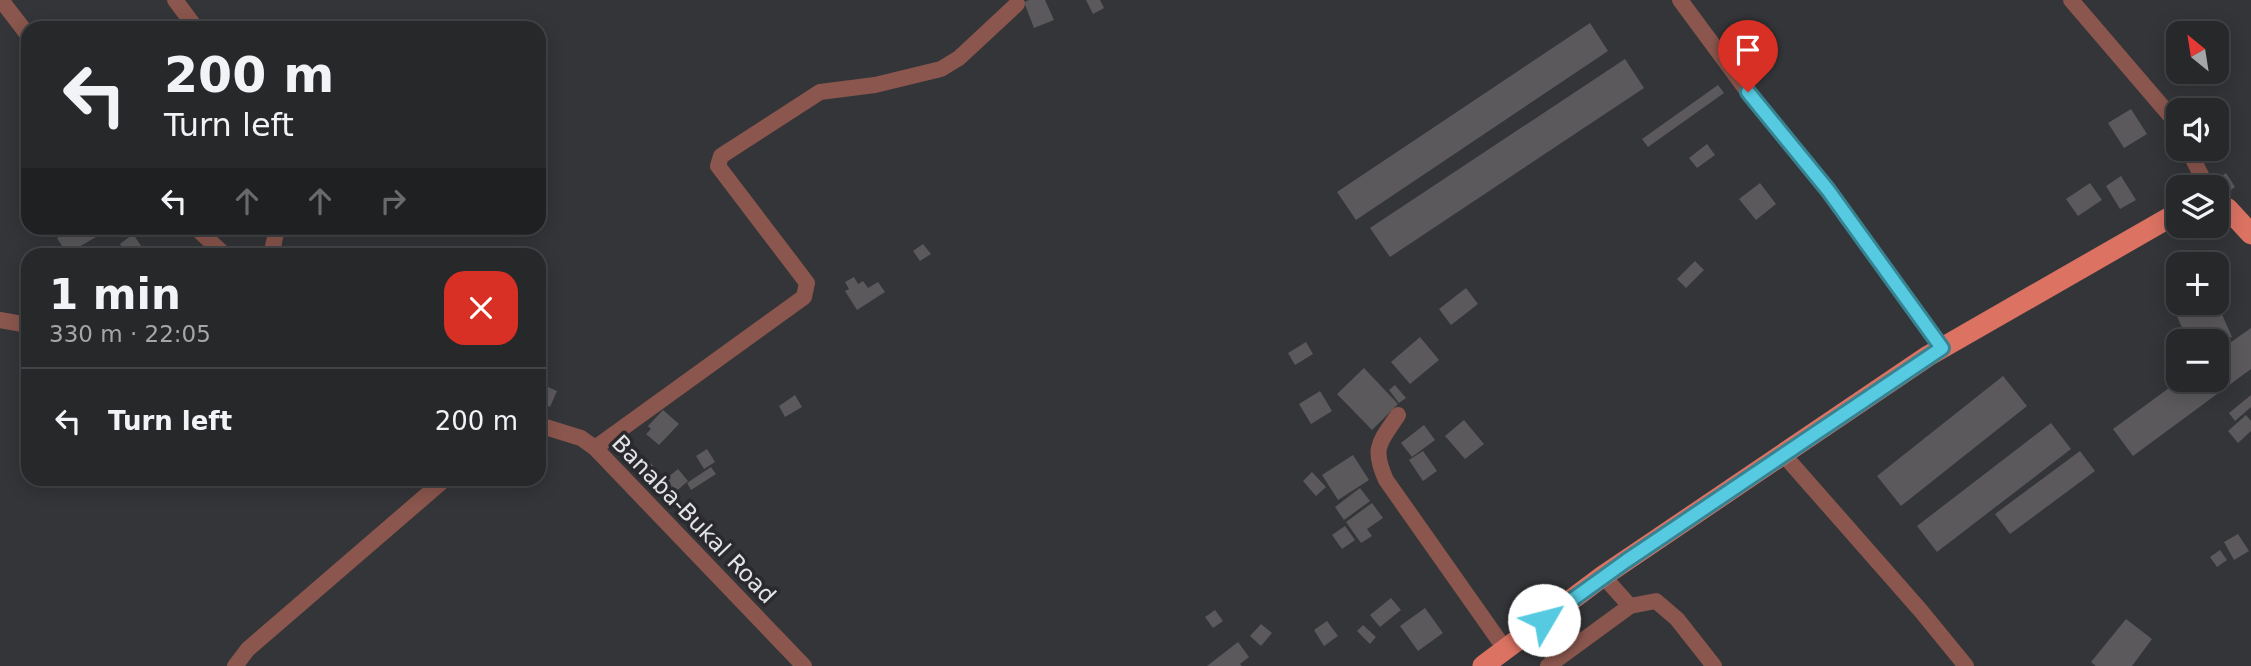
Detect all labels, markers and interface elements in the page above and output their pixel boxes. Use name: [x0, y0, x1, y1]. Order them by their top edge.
pin: [1718, 20, 1778, 92]
north arrow: [2166, 21, 2230, 84]
map controls: [2166, 21, 2229, 392]
icon: arrive: [1729, 31, 1767, 69]
text: 200 m: [164, 47, 334, 104]
icon: left: [49, 49, 140, 140]
button: sound: [2166, 98, 2229, 161]
text: Turn left: [164, 106, 294, 144]
button: layers: [2166, 175, 2229, 238]
icon: left: [155, 182, 193, 220]
icon: ahead: [228, 182, 266, 220]
icon: ahead: [301, 182, 339, 220]
icon: right: [374, 182, 412, 220]
button: +: [2166, 252, 2229, 315]
text: 1 min: [49, 270, 181, 319]
button: close: [444, 271, 518, 345]
text: 330 m · 22:05: [49, 321, 211, 347]
button: −: [2166, 329, 2229, 392]
icon: left: [49, 402, 87, 440]
text: Turn left: [108, 406, 232, 436]
text: 200 m: [435, 406, 518, 436]
street label: Banaba-Bukal Road: [607, 430, 781, 608]
position arrow: [1507, 583, 1581, 657]

